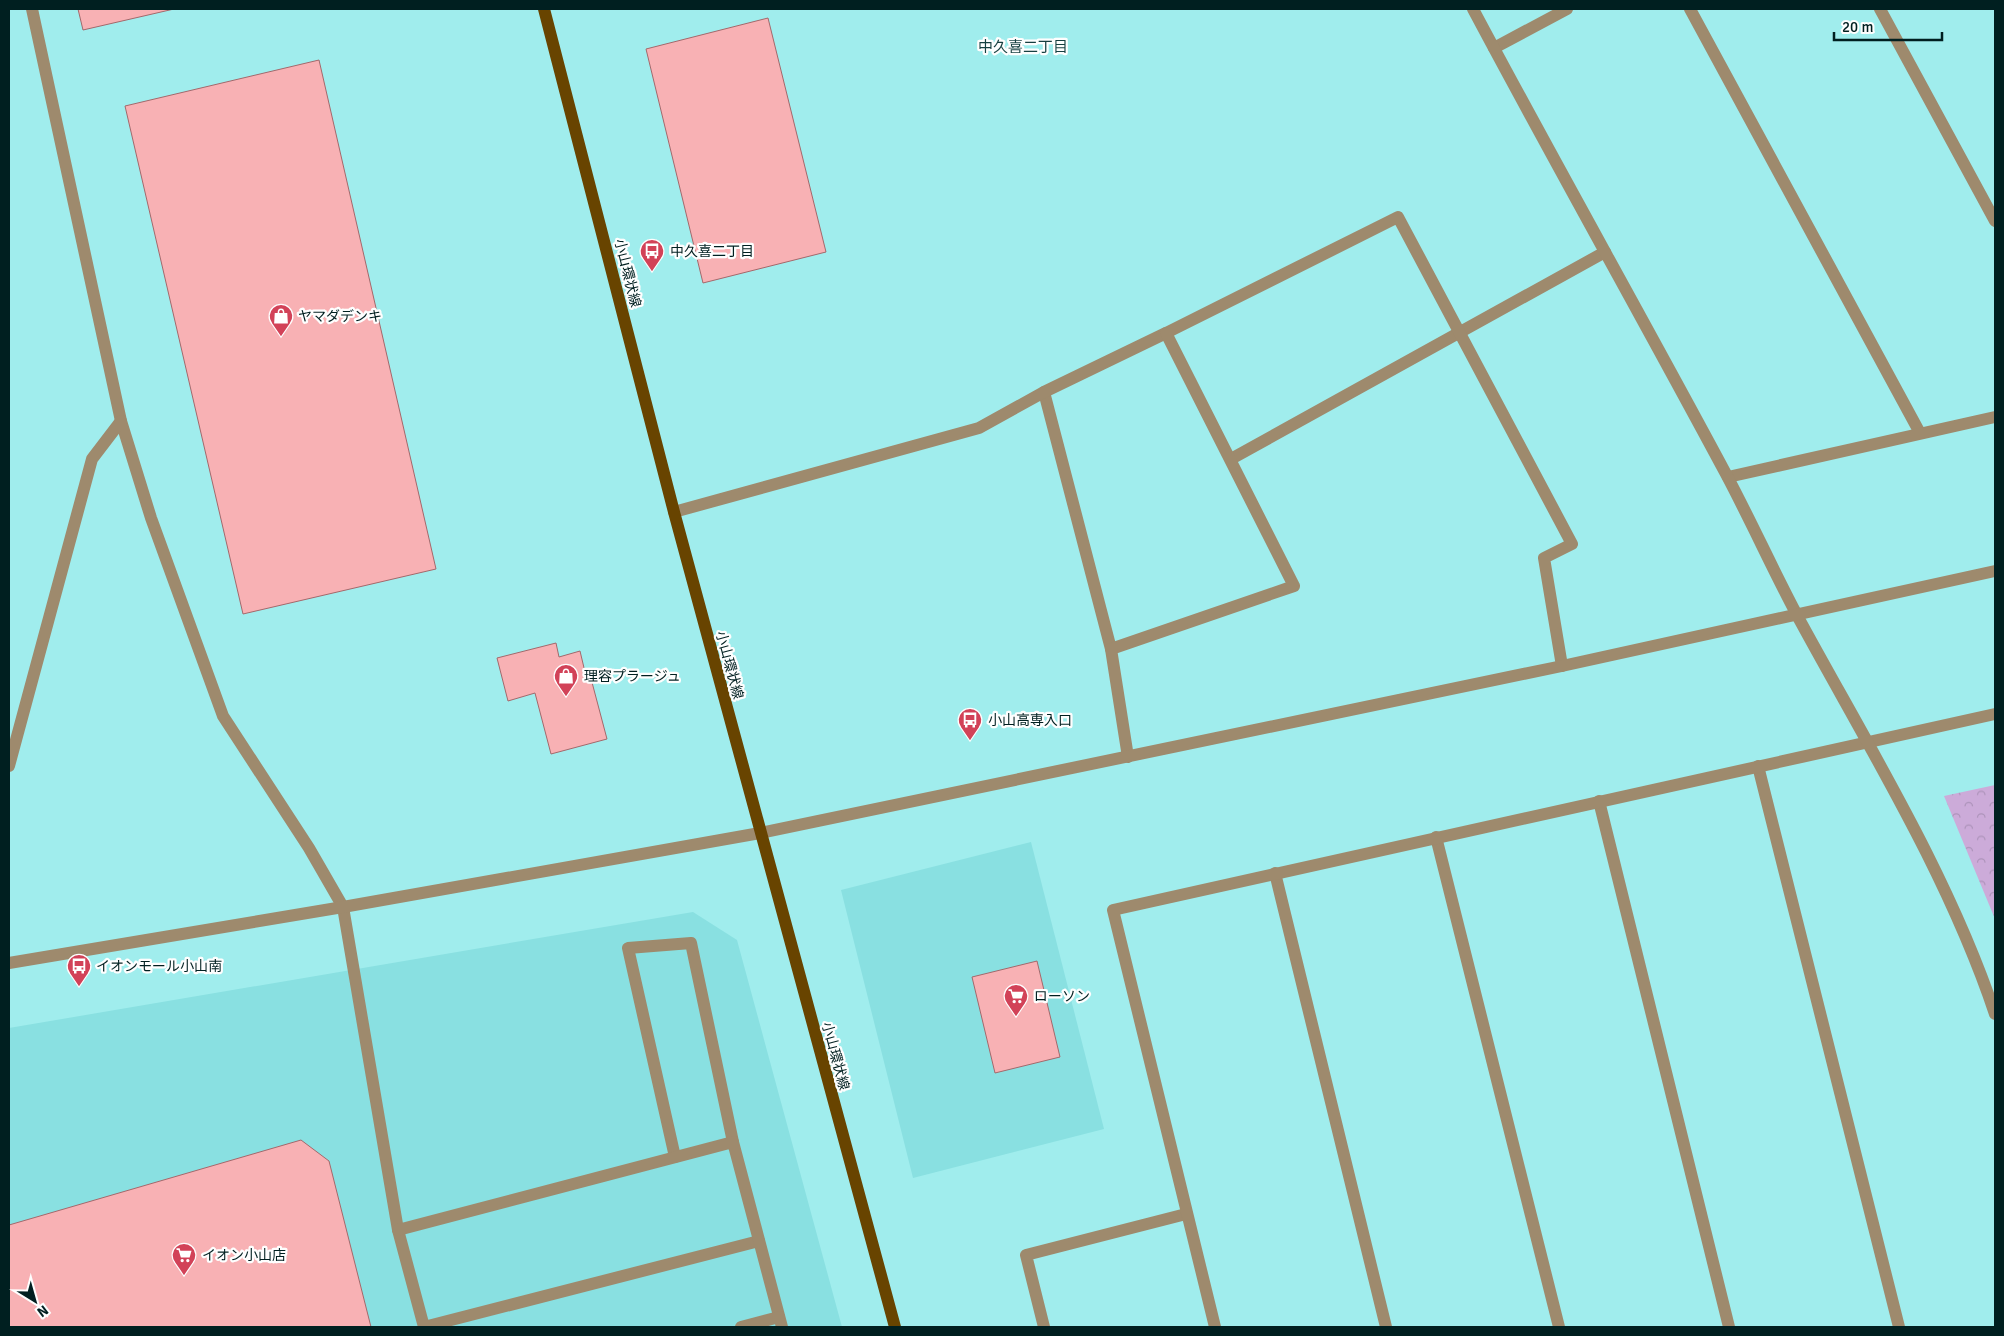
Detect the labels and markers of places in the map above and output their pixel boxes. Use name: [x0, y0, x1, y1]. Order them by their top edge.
bus stop icon: 中久喜二丁目: [639, 238, 665, 272]
place label: 中久喜二丁目: [670, 243, 754, 260]
shop icon: ヤマダデンキ: [268, 303, 294, 337]
place label: ヤマダデンキ: [298, 308, 382, 325]
shop icon: 理容プラージュ: [553, 663, 579, 697]
place label: 理容プラージュ: [584, 668, 681, 685]
bus stop icon: 小山高専入口: [957, 707, 983, 741]
place label: 小山高専入口: [988, 712, 1072, 729]
bus stop icon: イオンモール小山南: [66, 953, 92, 987]
place label: イオンモール小山南: [96, 958, 222, 975]
supermarket icon: ローソン: [1003, 983, 1029, 1017]
place label: ローソン: [1034, 988, 1090, 1005]
supermarket icon: イオン小山店: [171, 1242, 197, 1276]
place label: イオン小山店: [202, 1247, 286, 1264]

